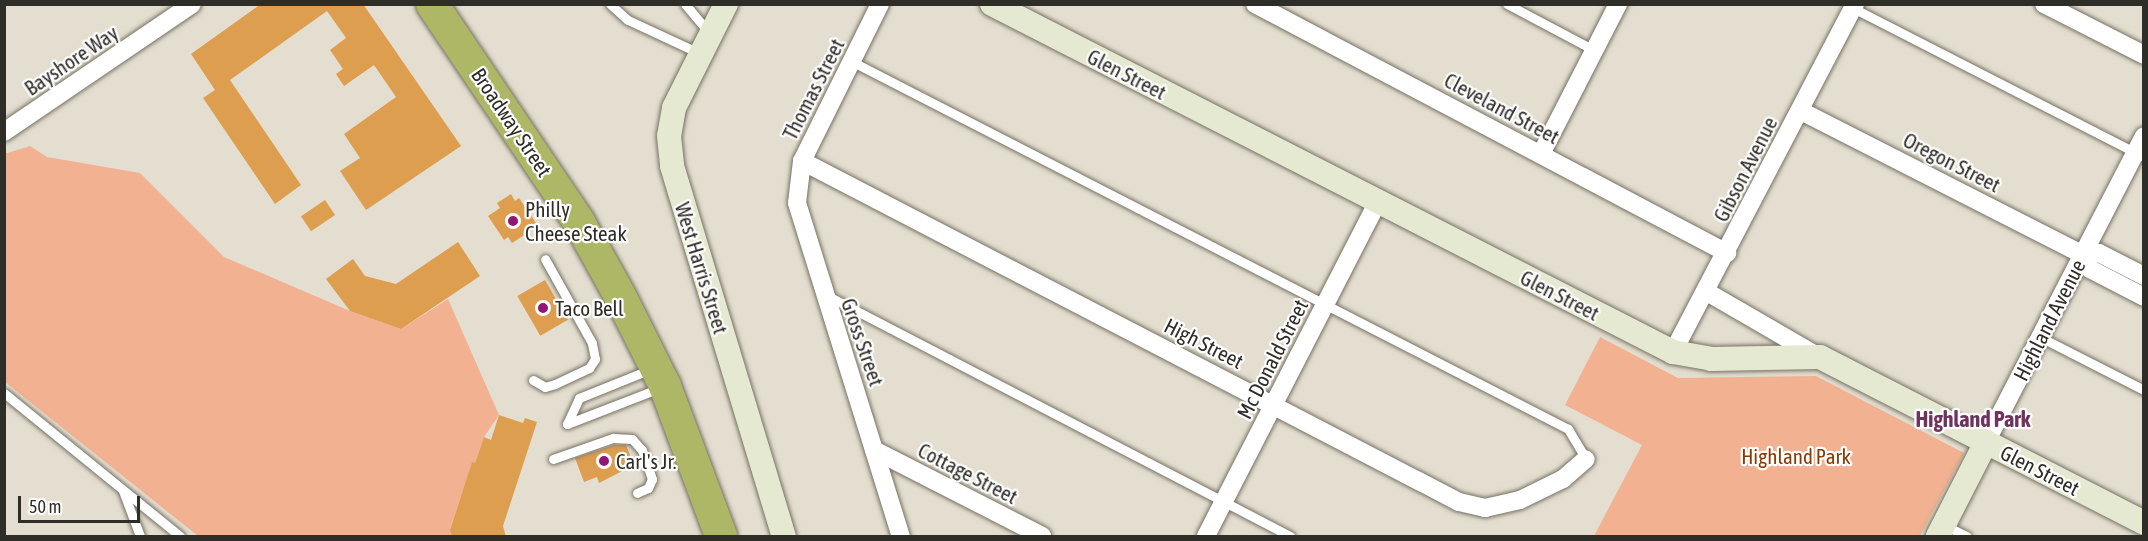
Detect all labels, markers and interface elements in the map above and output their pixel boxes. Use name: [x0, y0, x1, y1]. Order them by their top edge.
street label: Bayshore Way: [19, 20, 123, 100]
street label: Thomas Street: [777, 34, 849, 144]
street label: Glen Street: [1083, 43, 1171, 105]
street label: Broadway Street: [466, 63, 558, 181]
street label: Cleveland Street: [1440, 67, 1564, 149]
street label: Gibson Avenue: [1708, 112, 1782, 226]
street label: Oregon Street: [1899, 127, 2005, 197]
place label: Philly Cheese Steak: [525, 196, 627, 246]
street label: West Harris Street: [670, 199, 734, 337]
marker: Philly Cheese Steak: [506, 214, 520, 228]
street label: Highland Avenue: [2008, 255, 2090, 385]
street label: Glen Street: [1516, 264, 1604, 326]
place label: Taco Bell: [555, 295, 624, 321]
street label: Gross Street: [836, 295, 890, 389]
street label: Mc Donald Street: [1231, 295, 1313, 423]
marker: Taco Bell: [536, 301, 550, 315]
street label: High Street: [1160, 312, 1248, 374]
district label: Highland Park: [1916, 407, 2030, 433]
street label: Cottage Street: [914, 437, 1022, 509]
street label: Glen Street: [1996, 439, 2084, 501]
park label: Highland Park: [1741, 443, 1851, 469]
place label: Carl's Jr.: [616, 448, 677, 474]
marker: Carl's Jr.: [597, 454, 611, 468]
scale bar: [21, 484, 142, 522]
text: 50 m: [29, 496, 61, 517]

